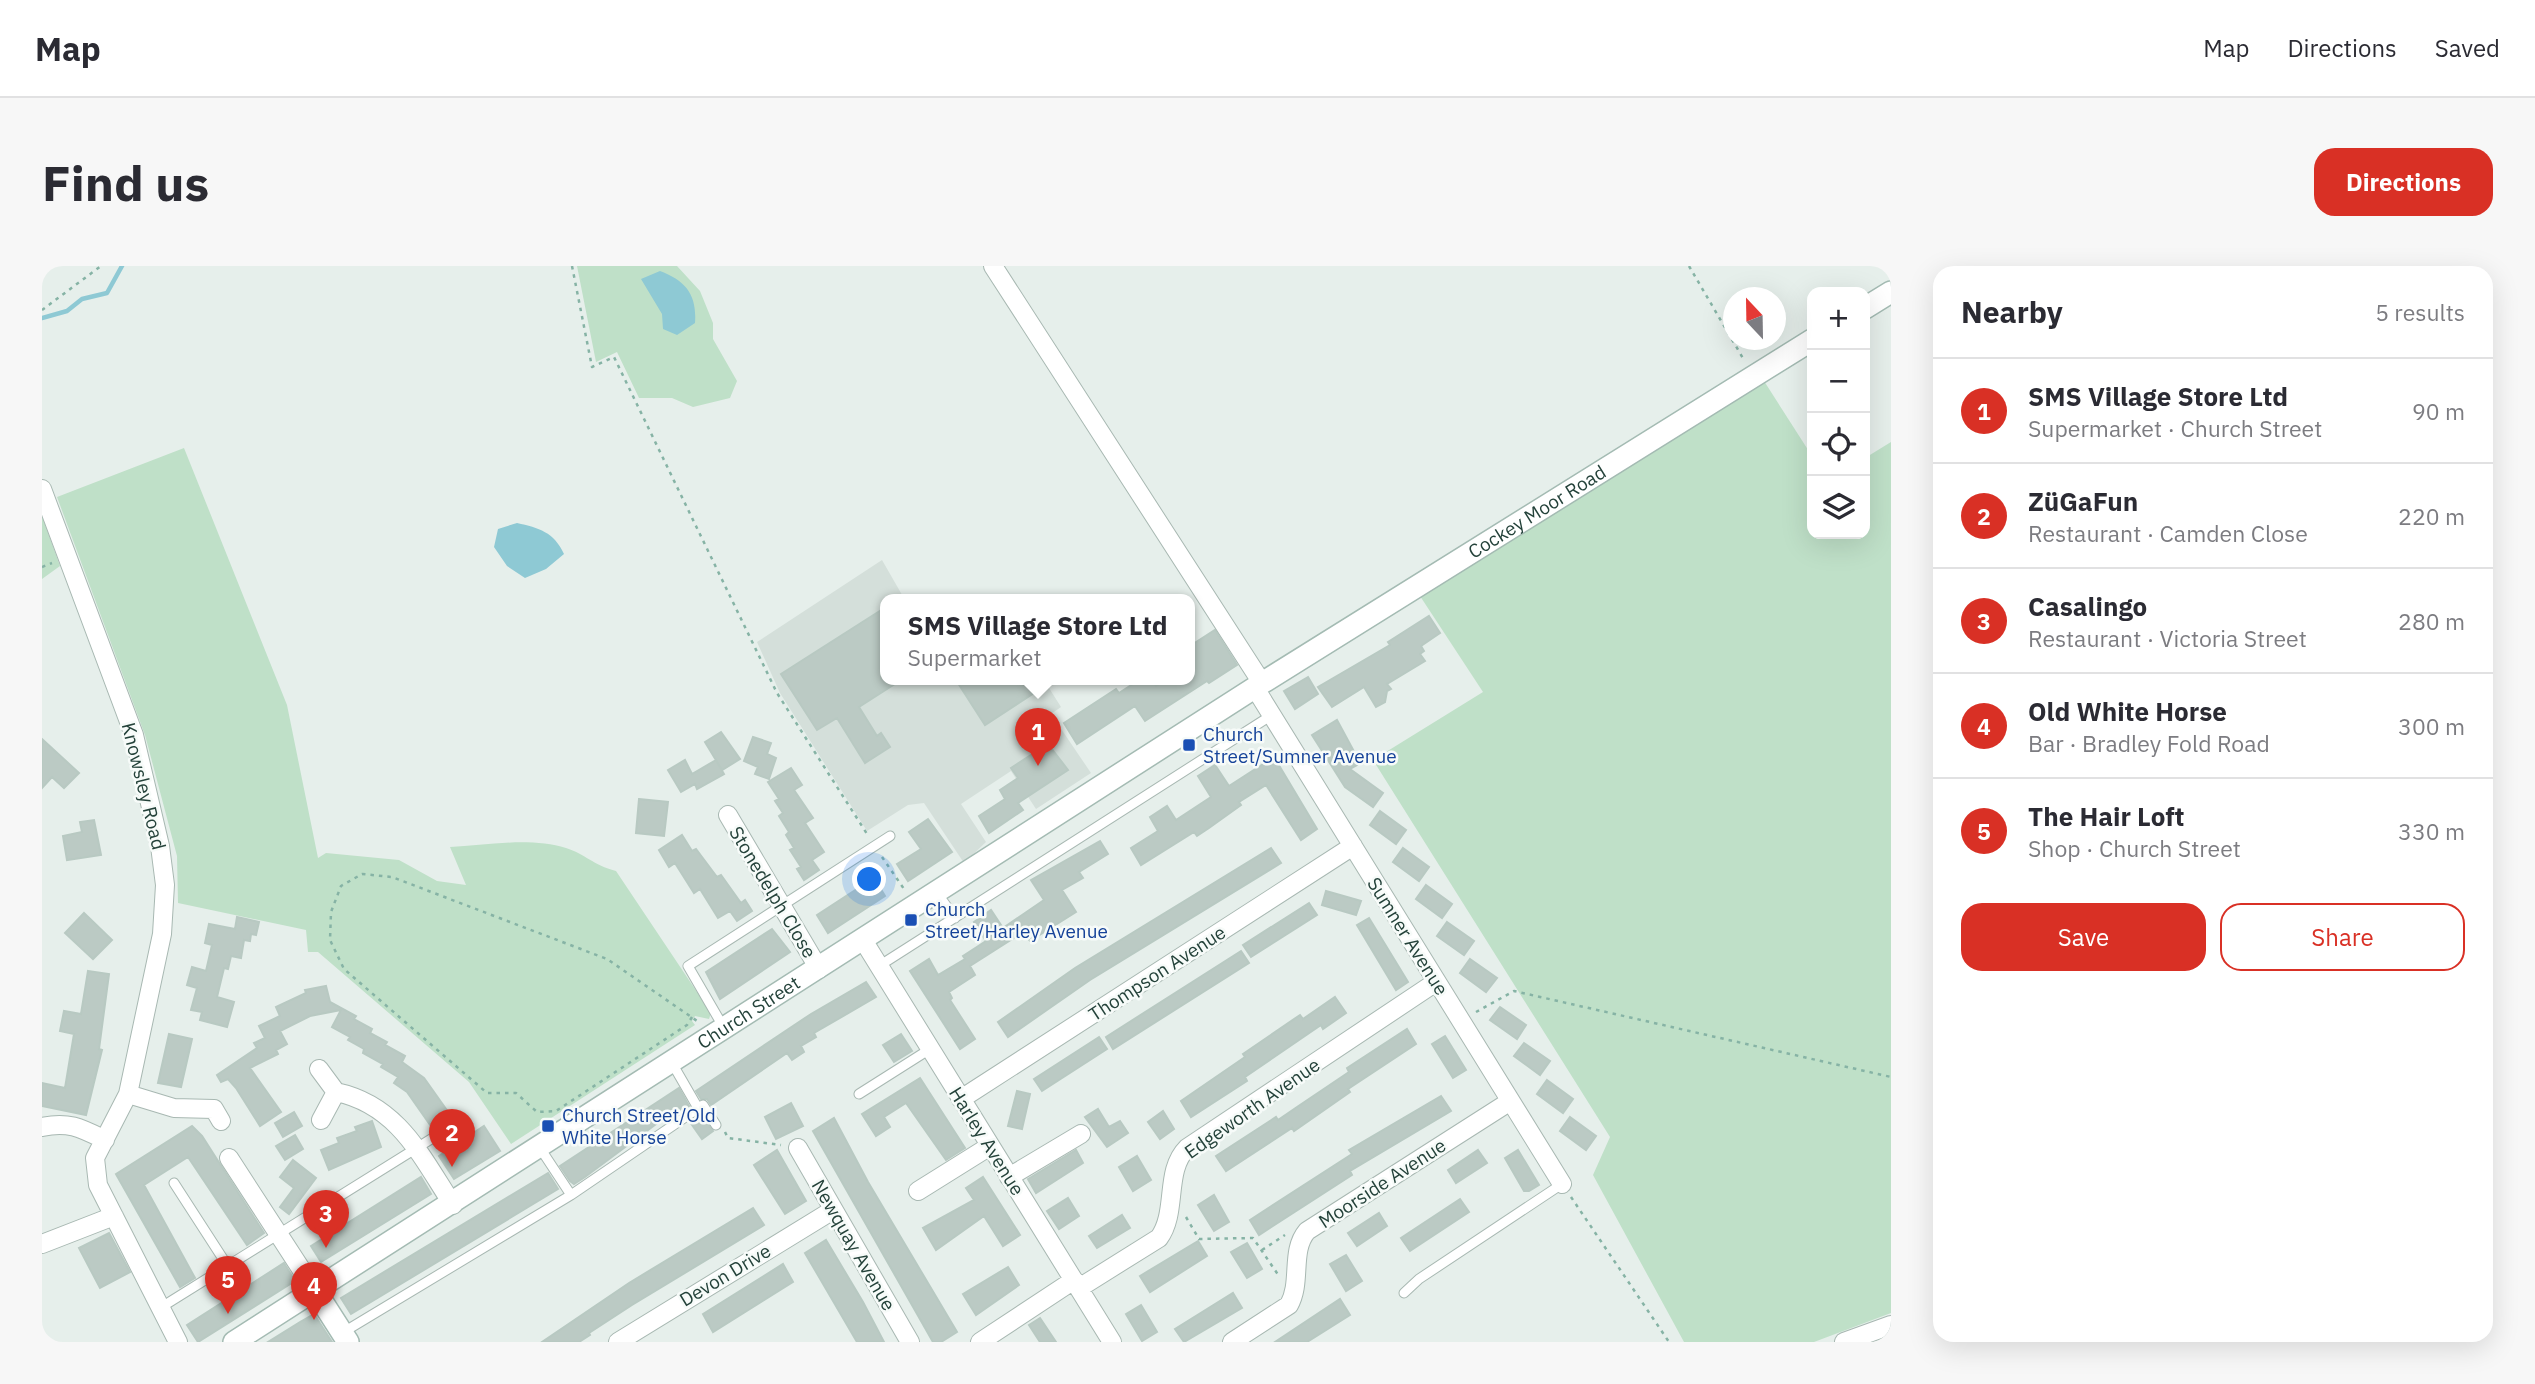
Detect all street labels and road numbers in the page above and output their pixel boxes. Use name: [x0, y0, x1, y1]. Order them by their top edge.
street label: Cockey Moor Road: [1463, 460, 1610, 564]
street label: Knowsley Road: [117, 720, 171, 852]
street label: Stonedelph Close: [724, 822, 822, 962]
street label: Sumner Avenue: [1362, 873, 1454, 999]
street label: Thompson Avenue: [1084, 920, 1230, 1026]
street label: Church Street: [693, 971, 804, 1054]
street label: Edgeworth Avenue: [1180, 1052, 1324, 1164]
street label: Harley Avenue: [944, 1082, 1030, 1200]
street label: Moorside Avenue: [1314, 1133, 1450, 1233]
street label: Newquay Avenue: [807, 1175, 901, 1315]
street label: Devon Drive: [675, 1238, 775, 1312]

